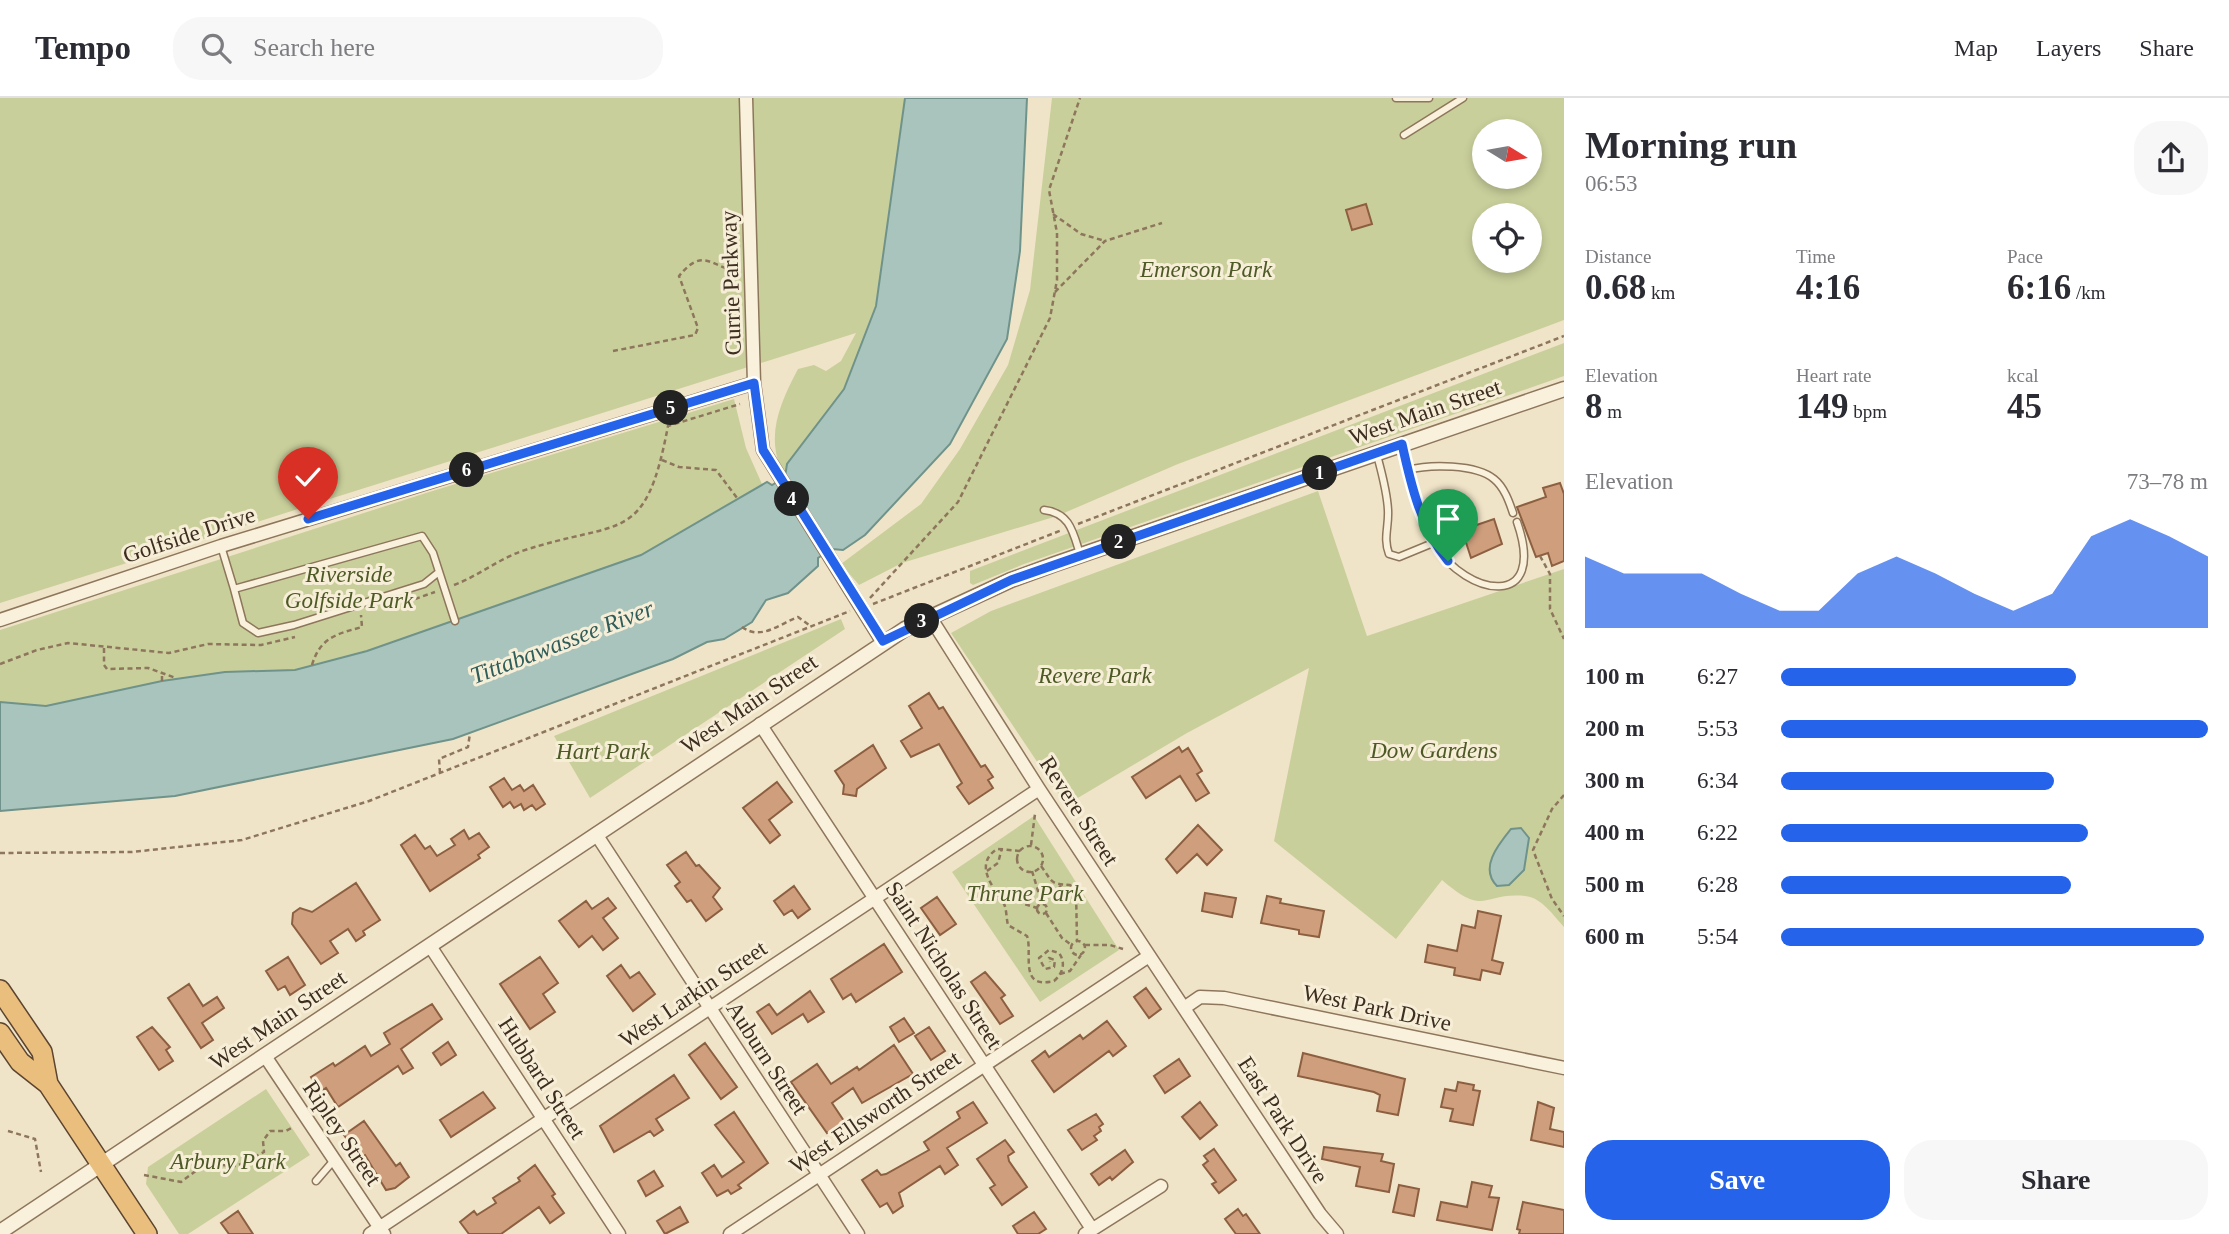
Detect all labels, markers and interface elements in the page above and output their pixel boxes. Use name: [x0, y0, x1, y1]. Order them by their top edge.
search box: [173, 17, 663, 80]
icon: search: [197, 29, 235, 67]
text: Tempo: [35, 30, 131, 66]
text: Search here: [253, 33, 375, 62]
text: Map: [1954, 35, 1998, 61]
text: Layers: [2036, 35, 2101, 61]
text: Share: [2139, 35, 2194, 61]
north arrow: [1472, 119, 1542, 189]
map controls: [1472, 119, 1542, 273]
button: share: [2134, 121, 2208, 195]
text: Morning run: [1585, 124, 1797, 166]
text: 06:53: [1585, 171, 1637, 196]
button: locate: [1472, 203, 1542, 273]
street label: Currie Parkway: [716, 210, 746, 356]
text: Distance: [1585, 246, 1651, 267]
text: Time: [1796, 246, 1835, 267]
text: Pace: [2007, 246, 2043, 267]
park label: Emerson Park: [1139, 257, 1273, 282]
text: 0.68: [1585, 268, 1646, 307]
text: 4:16: [1796, 268, 1860, 307]
text: 6:16: [2007, 268, 2071, 307]
text: km: [1646, 282, 1675, 303]
text: /km: [2071, 282, 2105, 303]
text: Elevation: [1585, 365, 1658, 386]
text: Heart rate: [1796, 365, 1871, 386]
text: kcal: [2007, 365, 2039, 386]
street label: West Main Street: [1346, 374, 1505, 450]
text: 8: [1585, 387, 1603, 426]
text: 149: [1796, 387, 1849, 426]
text: 45: [2007, 387, 2042, 426]
pin: 5: [654, 390, 688, 426]
text: 5: [666, 397, 675, 418]
text: m: [1603, 401, 1622, 422]
text: bpm: [1849, 401, 1887, 422]
pin: [278, 447, 338, 519]
pin: 6: [449, 452, 484, 488]
pin: 1: [1302, 456, 1338, 490]
icon: check: [289, 458, 327, 496]
text: 6: [462, 459, 471, 480]
text: 1: [1315, 462, 1324, 483]
text: Elevation: [1585, 469, 1673, 494]
text: 73–78 m: [2127, 469, 2208, 494]
pin: 4: [774, 482, 810, 516]
text: 4: [787, 488, 796, 509]
pin: [1418, 489, 1478, 561]
icon: arrive: [1429, 500, 1467, 538]
street label: Golfside Drive: [120, 502, 258, 568]
pin: 2: [1102, 524, 1136, 560]
text: 2: [1114, 531, 1123, 552]
park label: Riverside Golfside Park: [285, 562, 414, 613]
water label: Tittabawassee River: [467, 595, 658, 689]
pin: 3: [904, 603, 940, 638]
text: 3: [917, 610, 926, 631]
street label: West Main Street: [676, 649, 822, 759]
park label: Revere Park: [1037, 663, 1153, 688]
text: 100 m: [1585, 664, 1644, 689]
text: 6:27: [1697, 664, 1738, 689]
text: 200 m: [1585, 716, 1644, 741]
text: 5:53: [1697, 716, 1738, 741]
park label: Dow Gardens: [1369, 738, 1498, 763]
park label: Hart Park: [555, 739, 651, 764]
street label: Revere Street: [1035, 752, 1124, 871]
text: 300 m: [1585, 768, 1644, 793]
text: 6:34: [1697, 768, 1738, 793]
text: 400 m: [1585, 820, 1644, 845]
text: 6:22: [1697, 820, 1738, 845]
text: 500 m: [1585, 872, 1644, 897]
text: 6:28: [1697, 872, 1738, 897]
street label: Saint Nicholas Street: [881, 877, 1008, 1054]
park label: Thrune Park: [967, 881, 1084, 906]
text: 600 m: [1585, 924, 1644, 949]
text: 5:54: [1697, 924, 1738, 949]
street label: West Larkin Street: [615, 935, 772, 1052]
street label: West Main Street: [205, 965, 351, 1075]
street label: West Park Drive: [1300, 980, 1454, 1036]
street label: Auburn Street: [721, 997, 813, 1120]
street label: Hubbard Street: [493, 1013, 591, 1144]
street label: West Ellsworth Street: [785, 1045, 965, 1178]
street label: East Park Drive: [1233, 1052, 1333, 1188]
street label: Ripley Street: [298, 1076, 386, 1191]
button: Save: [1585, 1140, 1890, 1220]
button: Share: [1904, 1140, 2208, 1220]
park label: Arbury Park: [168, 1149, 287, 1174]

